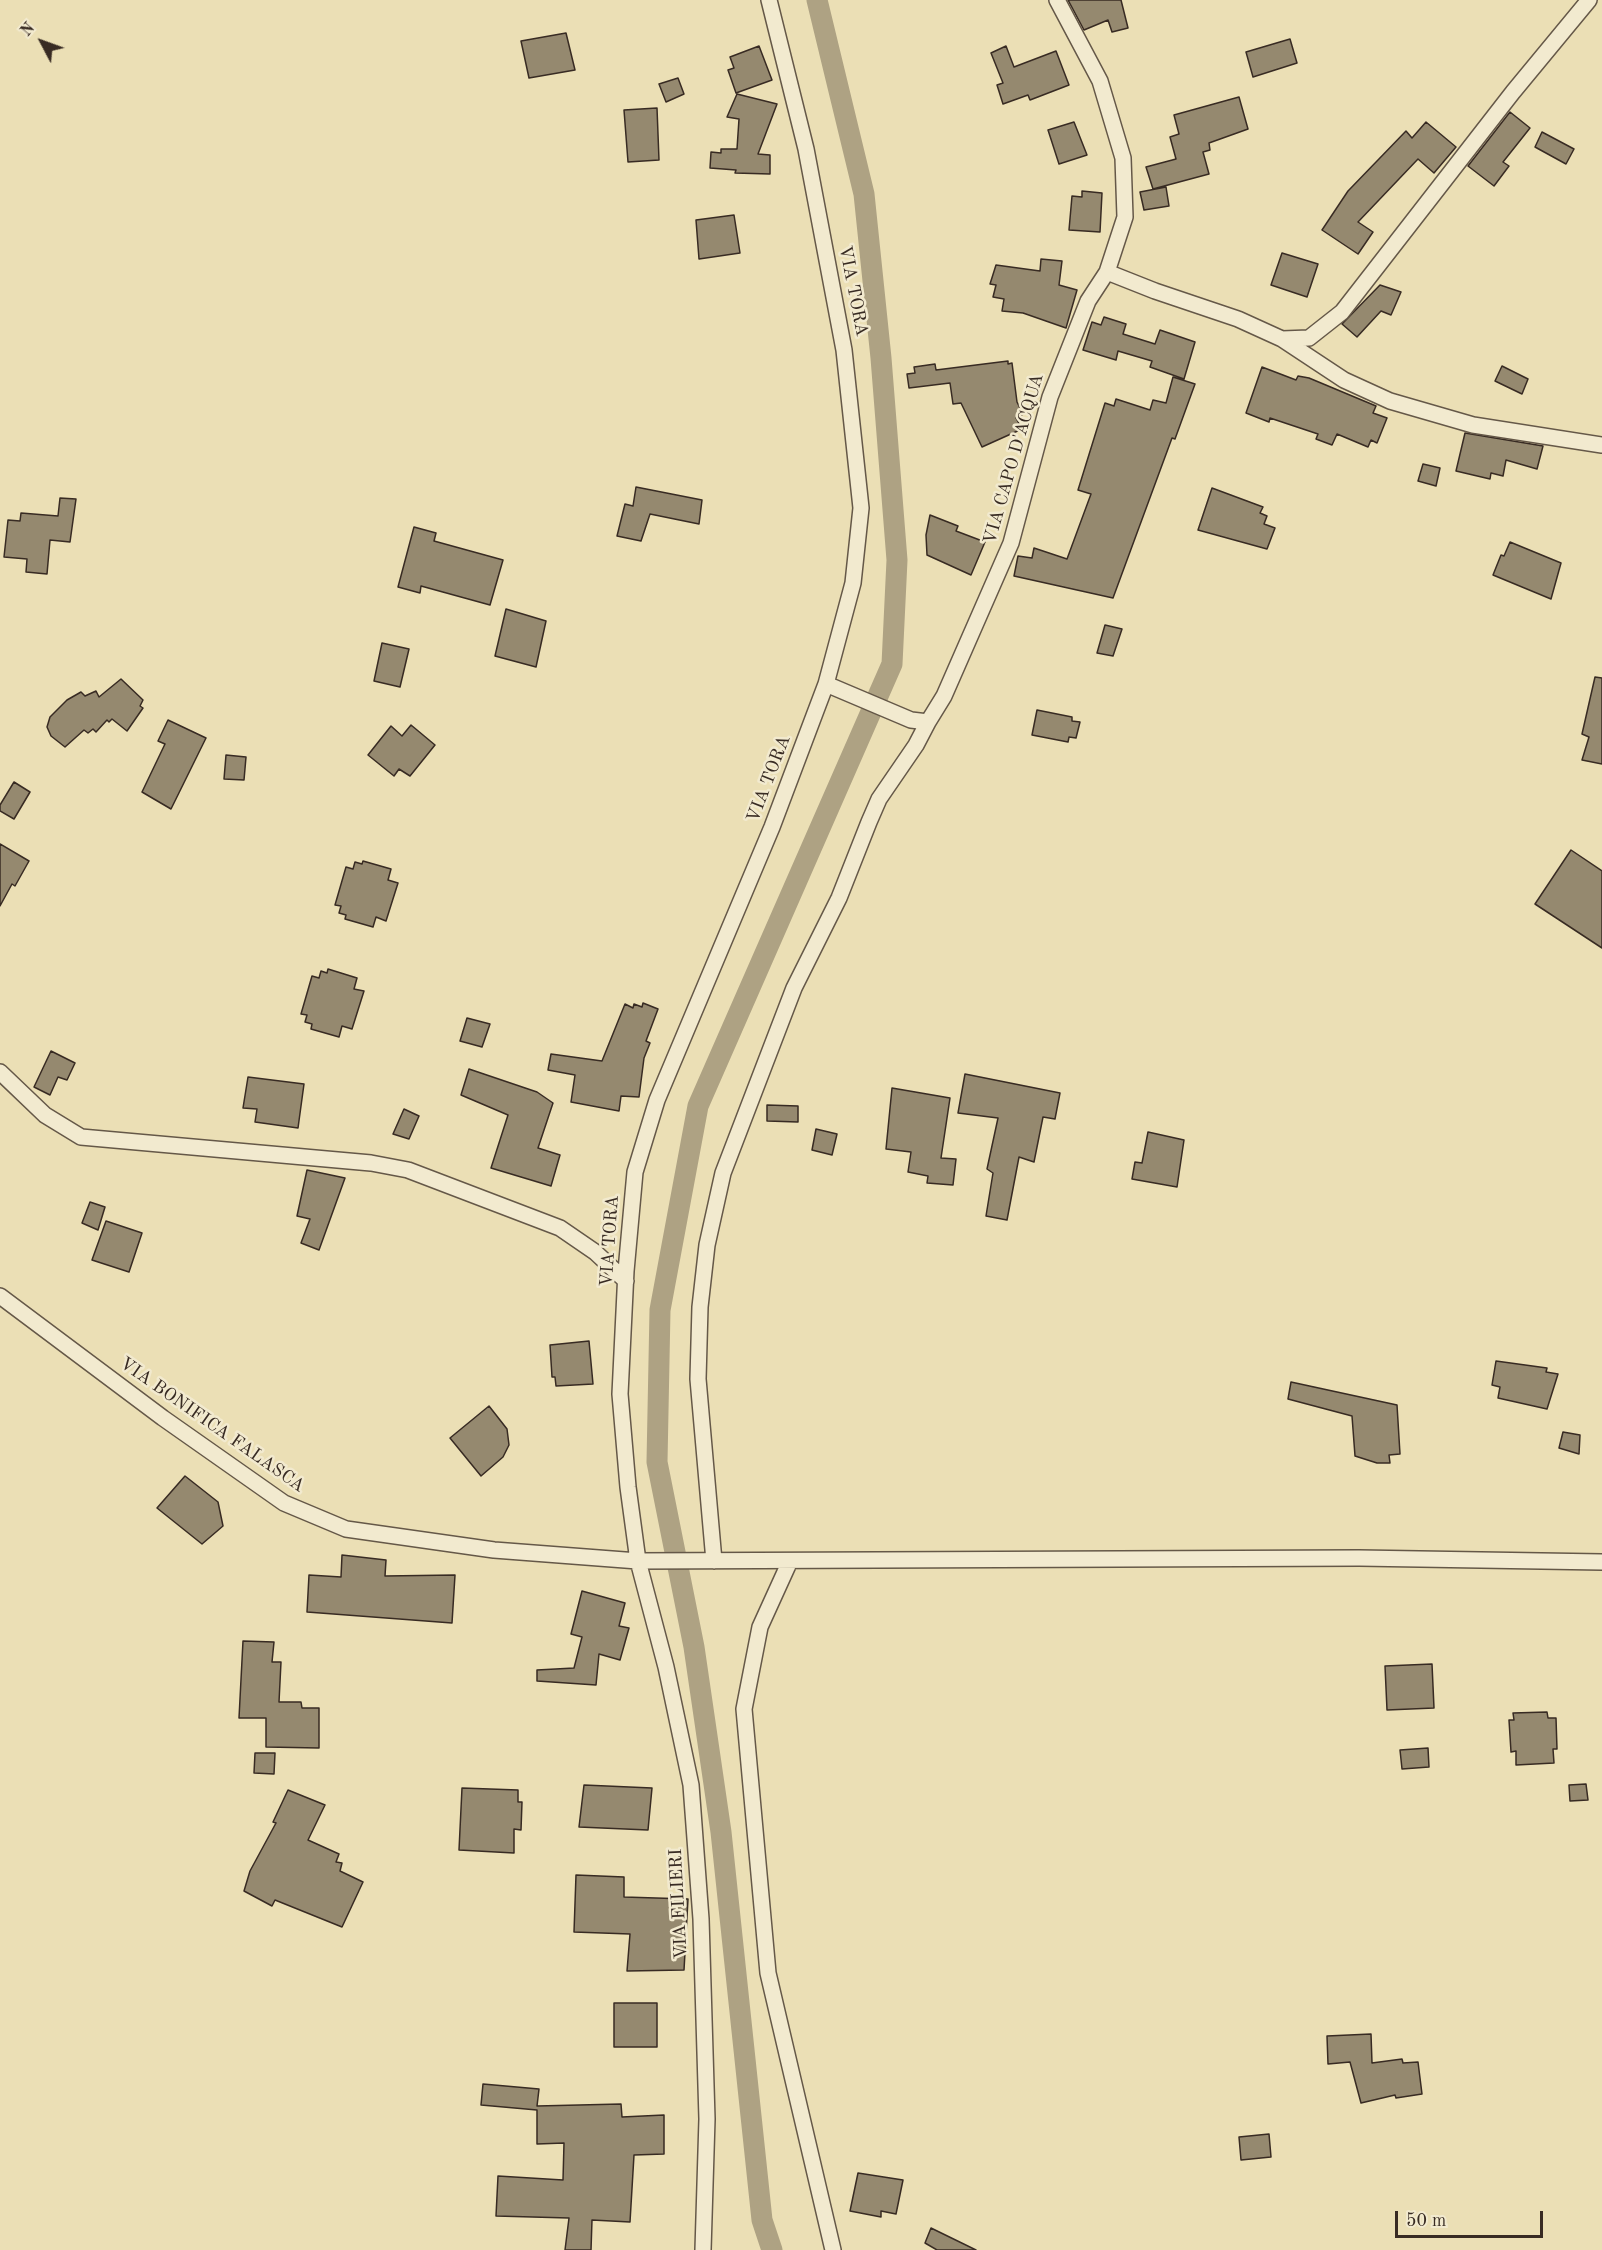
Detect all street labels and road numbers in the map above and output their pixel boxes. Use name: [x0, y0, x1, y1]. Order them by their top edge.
street label: VIA TORA: [834, 244, 872, 338]
street label: VIA CAPO D'ACQUA: [979, 371, 1049, 547]
street label: VIA TORA: [742, 732, 796, 826]
street label: VIA TORA: [596, 1194, 624, 1288]
street label: VIA BONIFICA FALASCA: [115, 1353, 309, 1497]
street label: VIA FILIERI: [665, 1848, 693, 1960]

